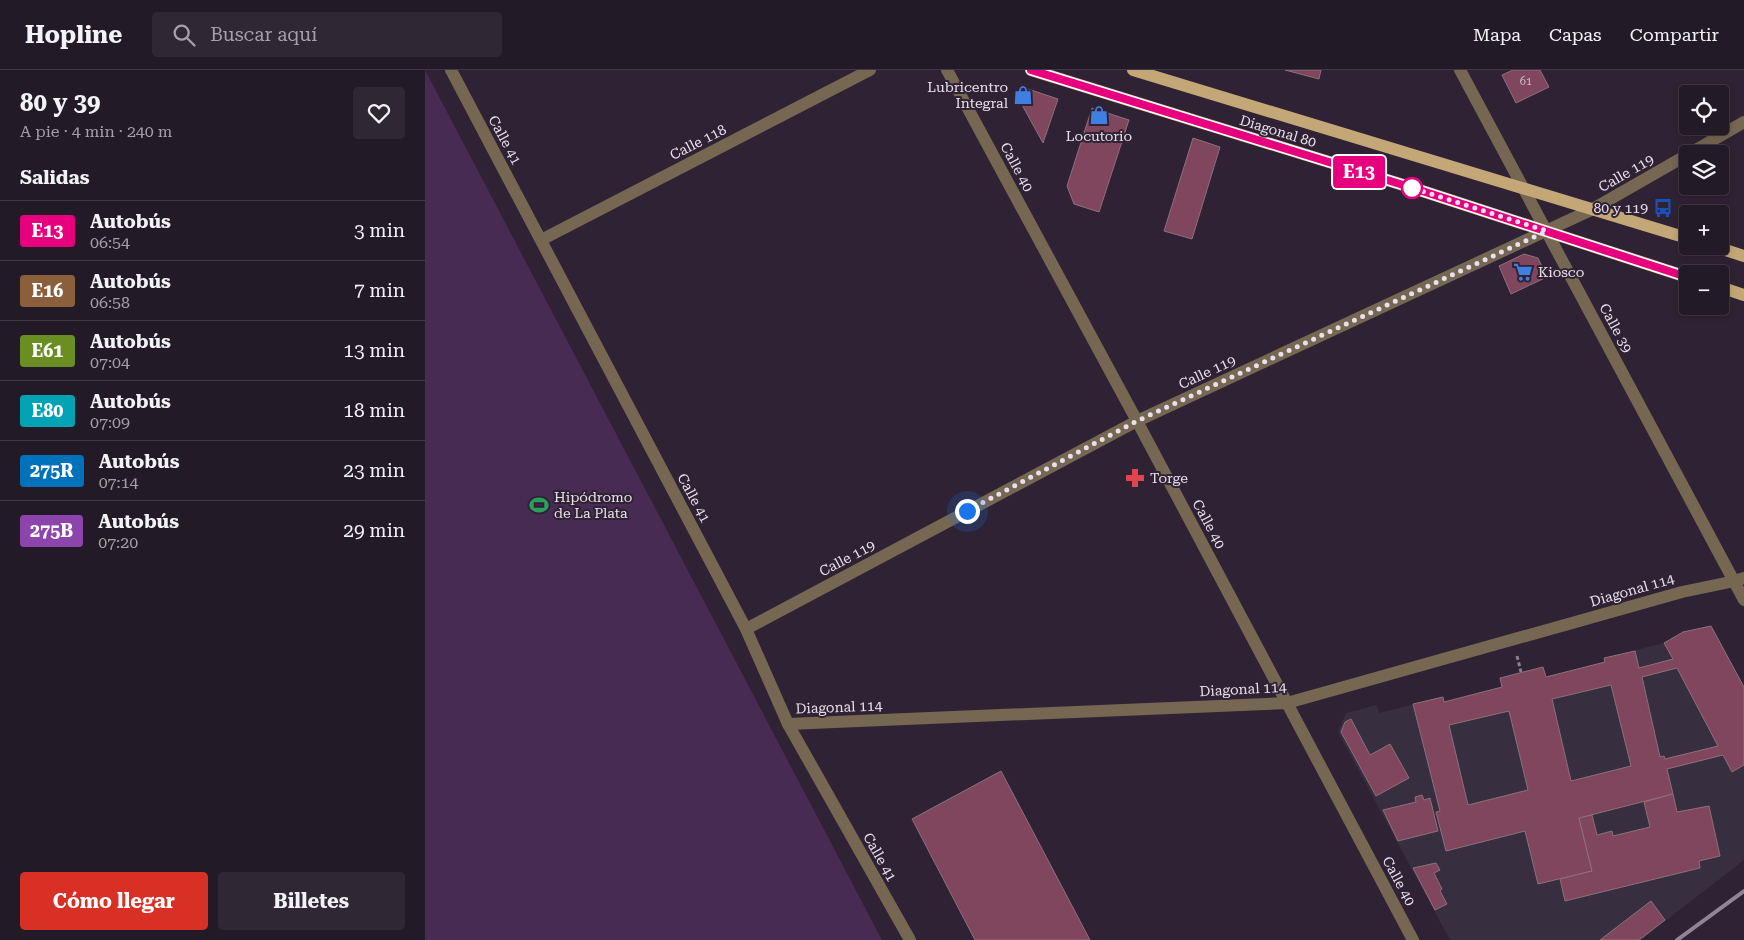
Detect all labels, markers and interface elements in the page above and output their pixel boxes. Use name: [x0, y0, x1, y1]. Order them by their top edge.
search box: [152, 12, 502, 57]
text: Hopline: [25, 21, 122, 49]
icon: search: [170, 21, 198, 49]
text: Buscar aquí: [210, 23, 317, 46]
text: Mapa: [1473, 24, 1521, 45]
text: Capas: [1549, 24, 1602, 45]
text: Compartir: [1630, 24, 1719, 45]
house number: 61: [1520, 75, 1532, 88]
place label: Lubricentro Integral: [927, 79, 1009, 111]
shop icon: Lubricentro Integral: [1012, 84, 1034, 106]
map controls: [1679, 85, 1729, 315]
button: locate: [1679, 85, 1729, 135]
button: heart: [353, 87, 405, 139]
text: 80 y 39: [20, 89, 100, 117]
shop icon: Locutorio: [1088, 104, 1110, 126]
street label: Diagonal 80: [1238, 112, 1318, 150]
street label: Calle 41: [485, 113, 525, 167]
street label: Calle 118: [667, 121, 729, 163]
text: A pie · 4 min · 240 m: [20, 122, 172, 141]
place label: Locutorio: [1066, 128, 1132, 144]
street label: Calle 40: [997, 140, 1037, 194]
button: layers: [1679, 145, 1729, 195]
street label: Calle 119: [1596, 151, 1657, 195]
line badge: E13: [1330, 156, 1388, 188]
text: E13: [1343, 161, 1375, 182]
text: Salidas: [20, 166, 90, 189]
unlabelled marker: [1401, 177, 1423, 199]
bus stop icon: 80 y 119: [1652, 197, 1674, 219]
place label: 80 y 119: [1593, 200, 1648, 216]
button: +: [1679, 205, 1729, 255]
text: Autobús: [90, 210, 171, 233]
text: 3 min: [354, 219, 405, 242]
text: E13: [32, 220, 63, 241]
text: 06:54: [90, 233, 130, 252]
supermarket icon: Kiosco: [1512, 261, 1534, 283]
place label: Kiosco: [1538, 264, 1584, 280]
button: −: [1679, 265, 1729, 315]
text: Autobús: [90, 270, 171, 293]
text: 7 min: [354, 279, 405, 302]
text: E16: [32, 280, 63, 301]
text: 06:58: [90, 293, 130, 312]
street label: Calle 39: [1596, 301, 1636, 355]
text: Autobús: [90, 330, 171, 353]
text: 13 min: [343, 339, 405, 362]
text: E61: [32, 340, 63, 361]
street label: Calle 119: [1176, 352, 1238, 392]
text: 07:04: [90, 353, 130, 372]
text: Autobús: [90, 390, 171, 413]
text: 18 min: [343, 399, 405, 422]
text: E80: [32, 400, 63, 421]
text: 07:09: [90, 413, 130, 432]
text: Autobús: [99, 450, 179, 473]
text: 23 min: [343, 459, 405, 482]
text: 275R: [30, 460, 74, 481]
pharmacy icon: Torge: [1124, 467, 1146, 489]
place label: Torge: [1150, 470, 1188, 486]
street label: Calle 41: [674, 471, 714, 525]
text: 07:14: [99, 473, 139, 492]
place label: Hipódromo de La Plata: [554, 489, 632, 521]
sports icon: Hipódromo de La Plata: [528, 494, 550, 516]
street label: Calle 40: [1189, 497, 1229, 551]
your location: [955, 499, 980, 524]
text: Autobús: [98, 510, 179, 533]
text: 29 min: [343, 519, 405, 542]
text: 275B: [30, 520, 73, 541]
text: 07:20: [98, 533, 138, 552]
street label: Calle 119: [816, 537, 878, 579]
street label: Diagonal 114: [1588, 570, 1676, 610]
street label: Diagonal 114: [1199, 679, 1287, 699]
street label: Diagonal 114: [795, 697, 883, 717]
street label: Calle 41: [860, 830, 900, 884]
street label: Calle 40: [1379, 854, 1419, 908]
button: Cómo llegar: [20, 872, 208, 930]
button: Billetes: [218, 872, 405, 930]

